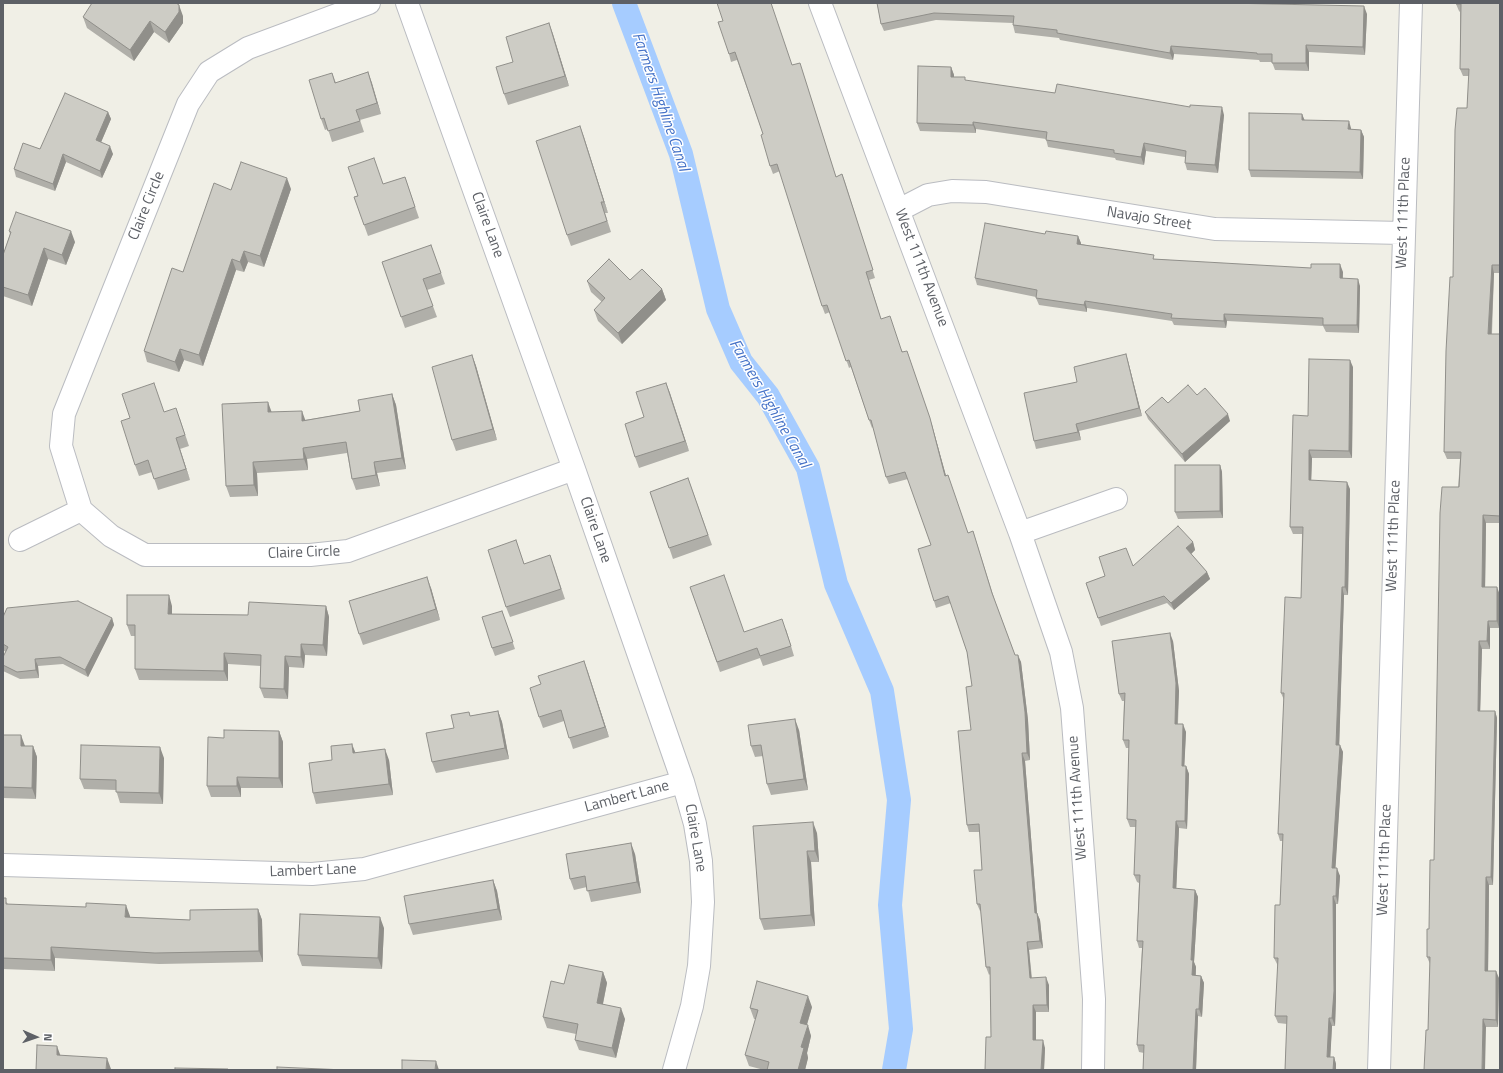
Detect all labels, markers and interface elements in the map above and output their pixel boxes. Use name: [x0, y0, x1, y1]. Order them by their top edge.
water label: Farmers Highline Canal: [627, 30, 693, 174]
street label: West 111th Place: [1393, 157, 1415, 269]
street label: Claire Circle: [125, 169, 169, 243]
street label: Claire Lane: [467, 190, 507, 260]
street label: Navajo Street: [1105, 203, 1193, 235]
street label: West 111th Avenue: [890, 206, 952, 330]
water label: Farmers Highline Canal: [724, 336, 814, 472]
street label: West 111th Place: [1383, 480, 1405, 592]
street label: Claire Lane: [575, 495, 615, 565]
street label: Claire Circle: [268, 543, 340, 563]
street label: West 111th Avenue: [1065, 735, 1091, 861]
street label: Lambert Lane: [583, 777, 671, 817]
street label: Claire Lane: [680, 803, 710, 873]
street label: West 111th Place: [1374, 804, 1396, 916]
street label: Lambert Lane: [269, 860, 357, 882]
north arrow: [16, 1017, 56, 1057]
text: N: [40, 1033, 56, 1042]

